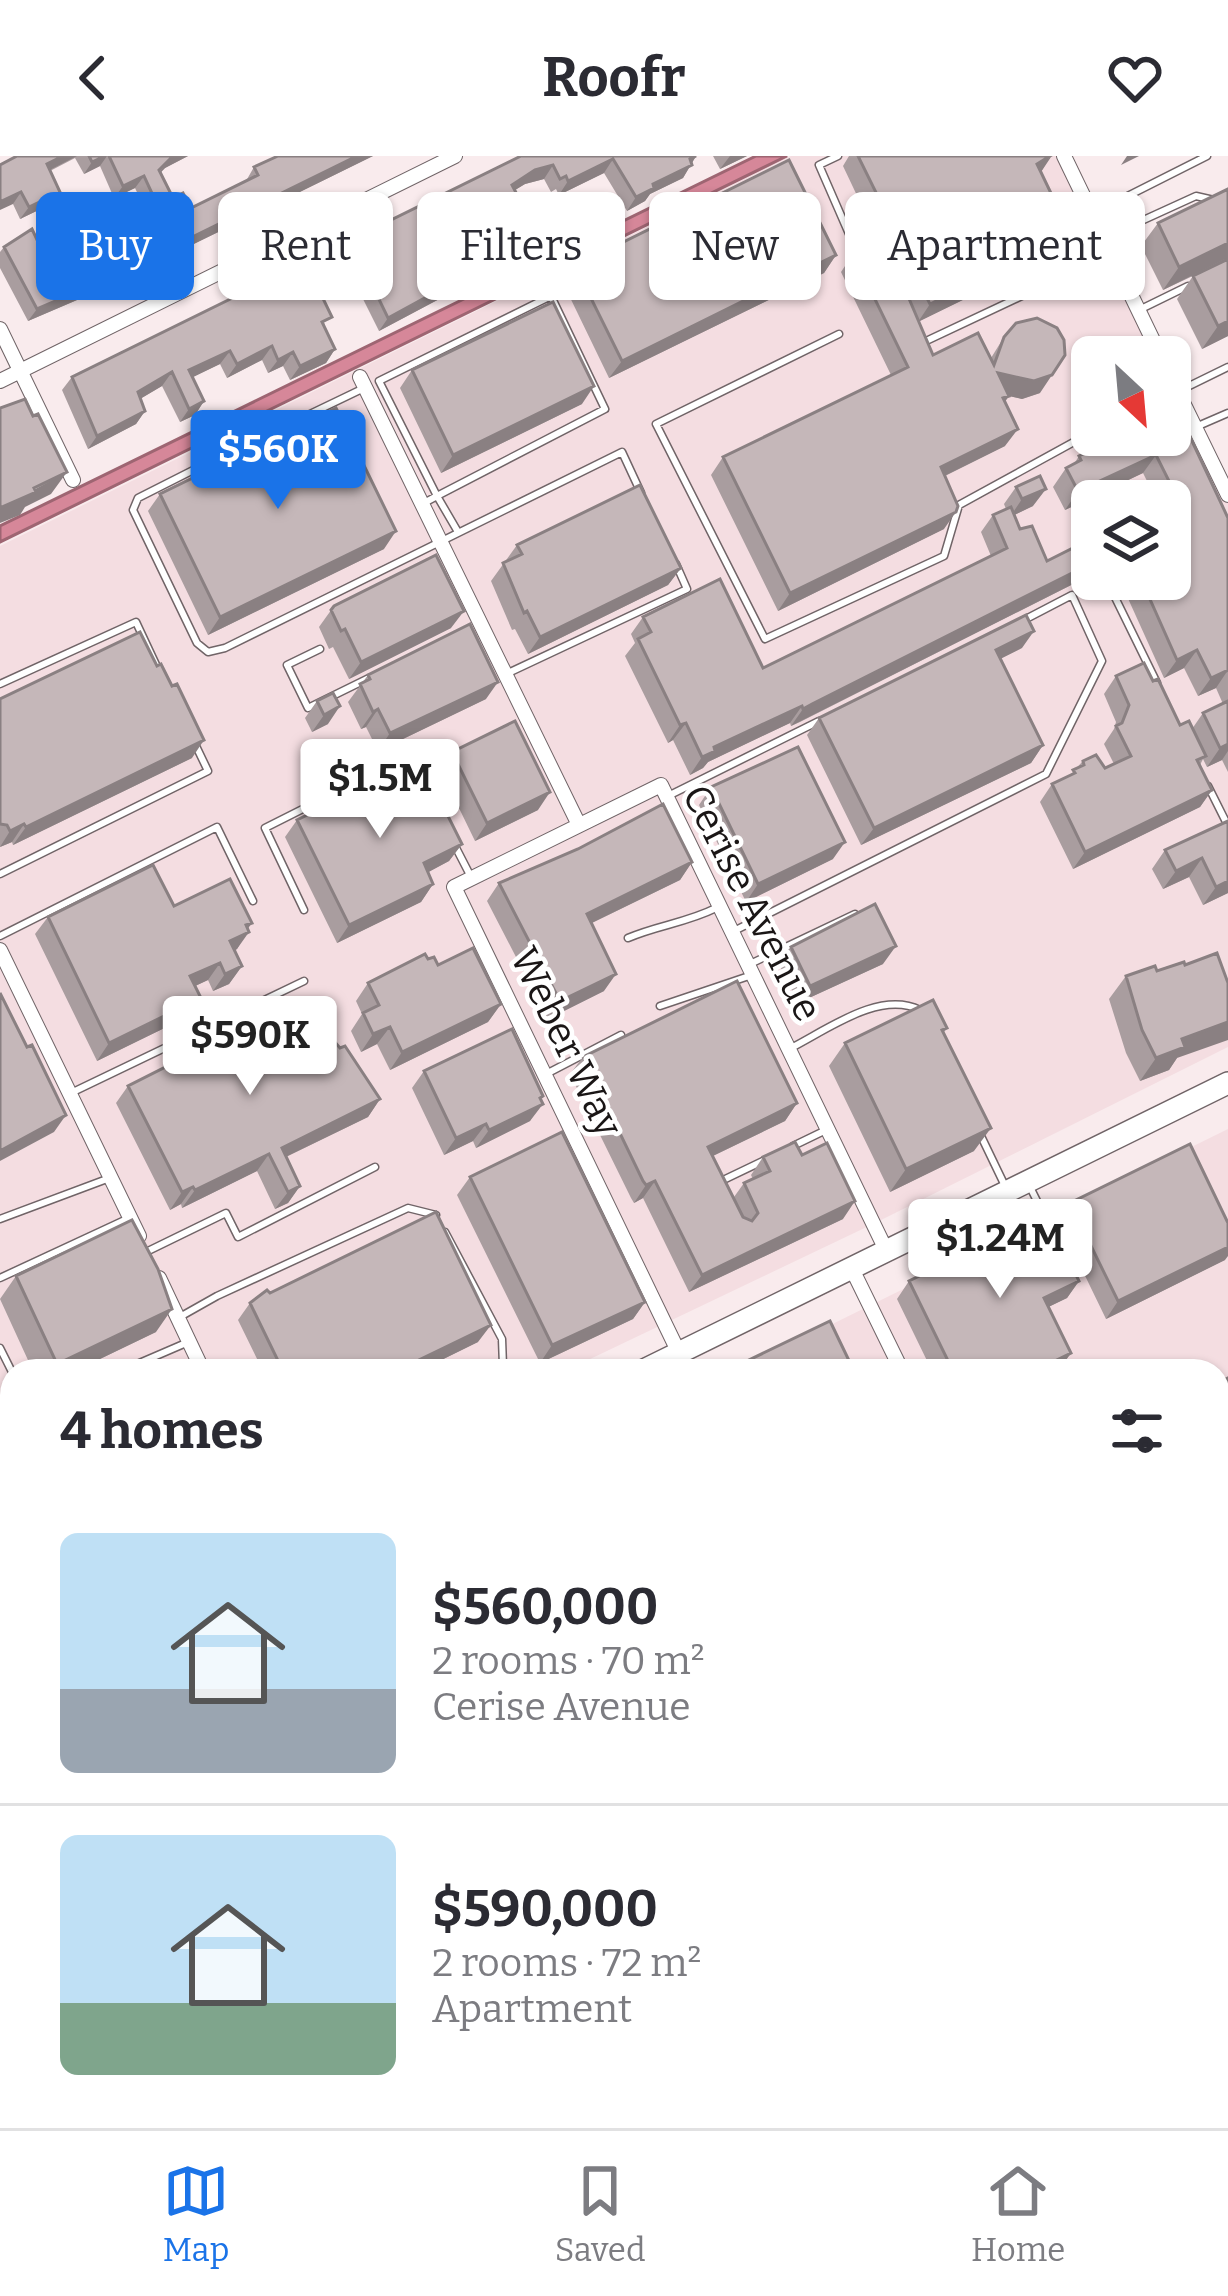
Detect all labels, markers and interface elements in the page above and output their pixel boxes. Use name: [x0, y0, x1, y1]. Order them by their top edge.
icon: back: [60, 45, 126, 111]
icon: heart: [1102, 45, 1168, 111]
text: Roofr: [542, 46, 686, 110]
chip: Buy: [36, 192, 194, 300]
chip: Rent: [218, 192, 393, 300]
chip: Filters: [417, 192, 625, 300]
chip: New: [649, 192, 821, 300]
chip: Apartment: [845, 192, 1145, 300]
north arrow: [1071, 336, 1191, 456]
map controls: [1071, 336, 1191, 600]
pin: $560K: [194, 410, 362, 512]
text: $560K: [218, 426, 338, 472]
button: layers: [1071, 480, 1191, 600]
pin: $1.5M: [296, 739, 464, 841]
text: $1.5M: [327, 755, 433, 801]
street label: Cerise Avenue: [673, 777, 831, 1029]
street label: Weber Way: [500, 940, 632, 1144]
pin: $590K: [166, 996, 334, 1098]
text: $590K: [190, 1012, 310, 1058]
pin: $1.24M: [902, 1199, 1098, 1301]
text: $1.24M: [935, 1215, 1065, 1261]
icon: filters: [1104, 1398, 1170, 1464]
text: 4 homes: [60, 1400, 264, 1462]
text: $560,000: [432, 1576, 658, 1638]
icon: home: [156, 1581, 300, 1725]
text: 2 rooms · 70 m²: [432, 1638, 705, 1684]
text: Cerise Avenue: [432, 1684, 691, 1730]
text: $590,000: [432, 1878, 658, 1940]
icon: home: [156, 1883, 300, 2027]
text: 2 rooms · 72 m²: [432, 1940, 701, 1986]
text: Apartment: [432, 1986, 632, 2032]
tab: Map: [163, 2158, 229, 2270]
tab: Saved: [555, 2158, 645, 2270]
tab: Home: [971, 2158, 1065, 2270]

